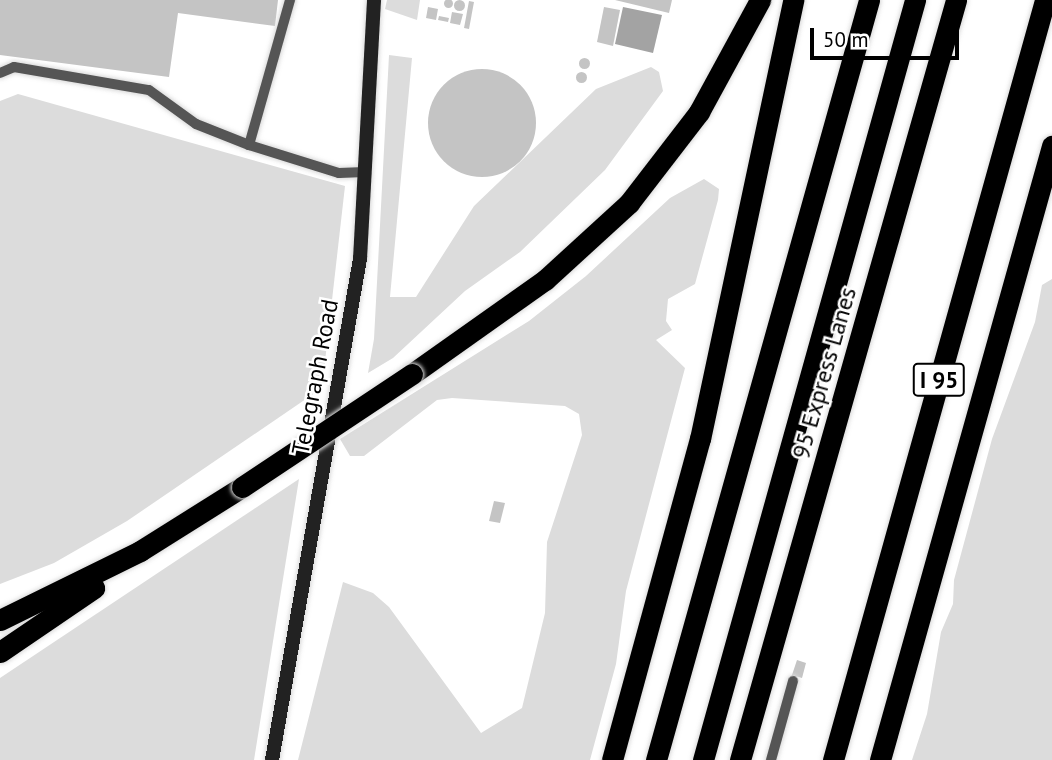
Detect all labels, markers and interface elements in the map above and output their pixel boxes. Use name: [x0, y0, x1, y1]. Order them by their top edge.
scale bar: [814, 14, 963, 58]
text: 50 m: [823, 26, 869, 53]
street label: 95 Express Lanes: [786, 284, 862, 462]
street label: Telegraph Road: [286, 297, 344, 457]
road number: I 95: [913, 360, 965, 400]

